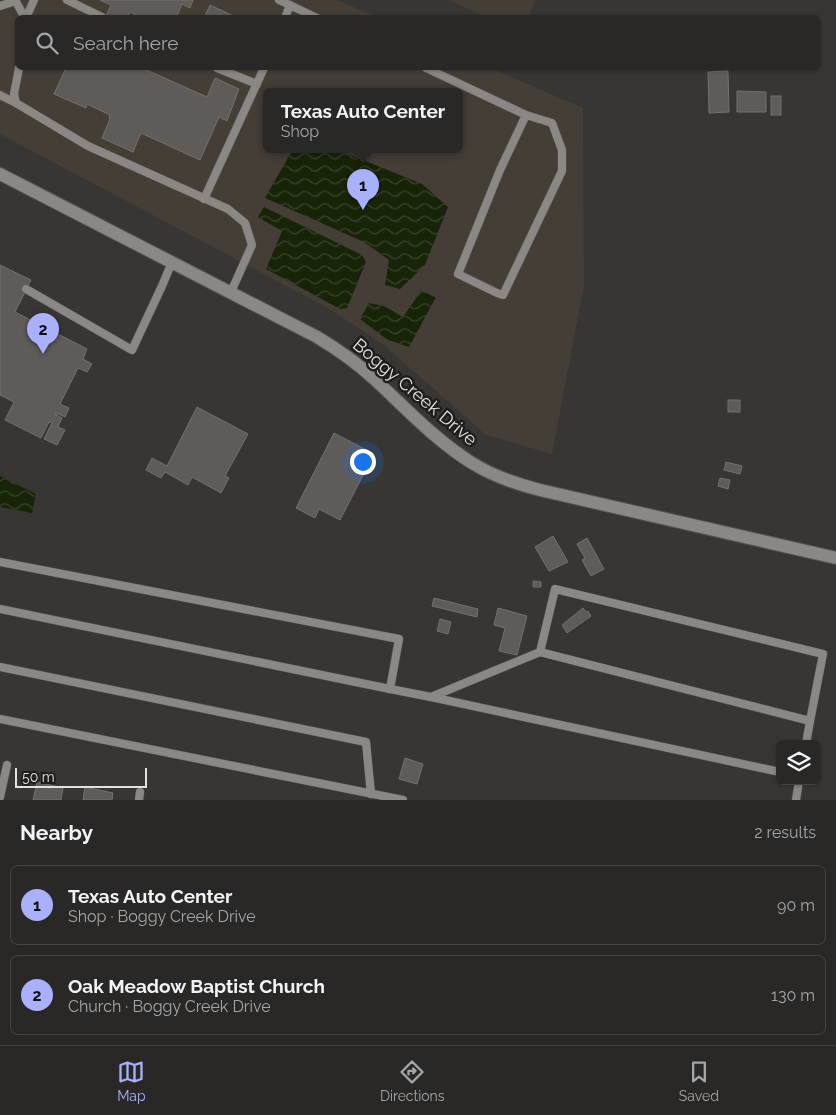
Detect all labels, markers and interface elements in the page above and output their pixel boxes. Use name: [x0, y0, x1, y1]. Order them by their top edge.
search box: [15, 15, 821, 70]
icon: search: [33, 29, 61, 57]
text: Search here: [73, 32, 179, 54]
popup: [263, 88, 463, 153]
text: Texas Auto Center: [281, 100, 445, 122]
text: Shop: [281, 122, 319, 141]
pin: 1: [347, 169, 379, 210]
pin: 2: [27, 313, 59, 354]
street label: Boggy Creek Drive: [349, 334, 482, 450]
your location: [350, 449, 376, 475]
map controls: [776, 740, 821, 785]
button: layers: [776, 740, 821, 785]
scale bar: [15, 765, 148, 788]
text: 50 m: [22, 769, 55, 785]
text: Nearby: [20, 820, 93, 845]
text: 2 results: [754, 823, 816, 842]
text: Texas Auto Center: [68, 885, 232, 907]
text: 1: [33, 896, 41, 915]
text: 90 m: [777, 896, 815, 915]
text: Shop · Boggy Creek Drive: [68, 907, 256, 926]
text: Oak Meadow Baptist Church: [68, 975, 325, 997]
text: 2: [32, 986, 42, 1005]
text: 130 m: [771, 986, 815, 1005]
text: Church · Boggy Creek Drive: [68, 997, 271, 1016]
tab: Map: [117, 1058, 146, 1104]
tab: Directions: [380, 1058, 445, 1104]
tab: Saved: [679, 1058, 719, 1104]

